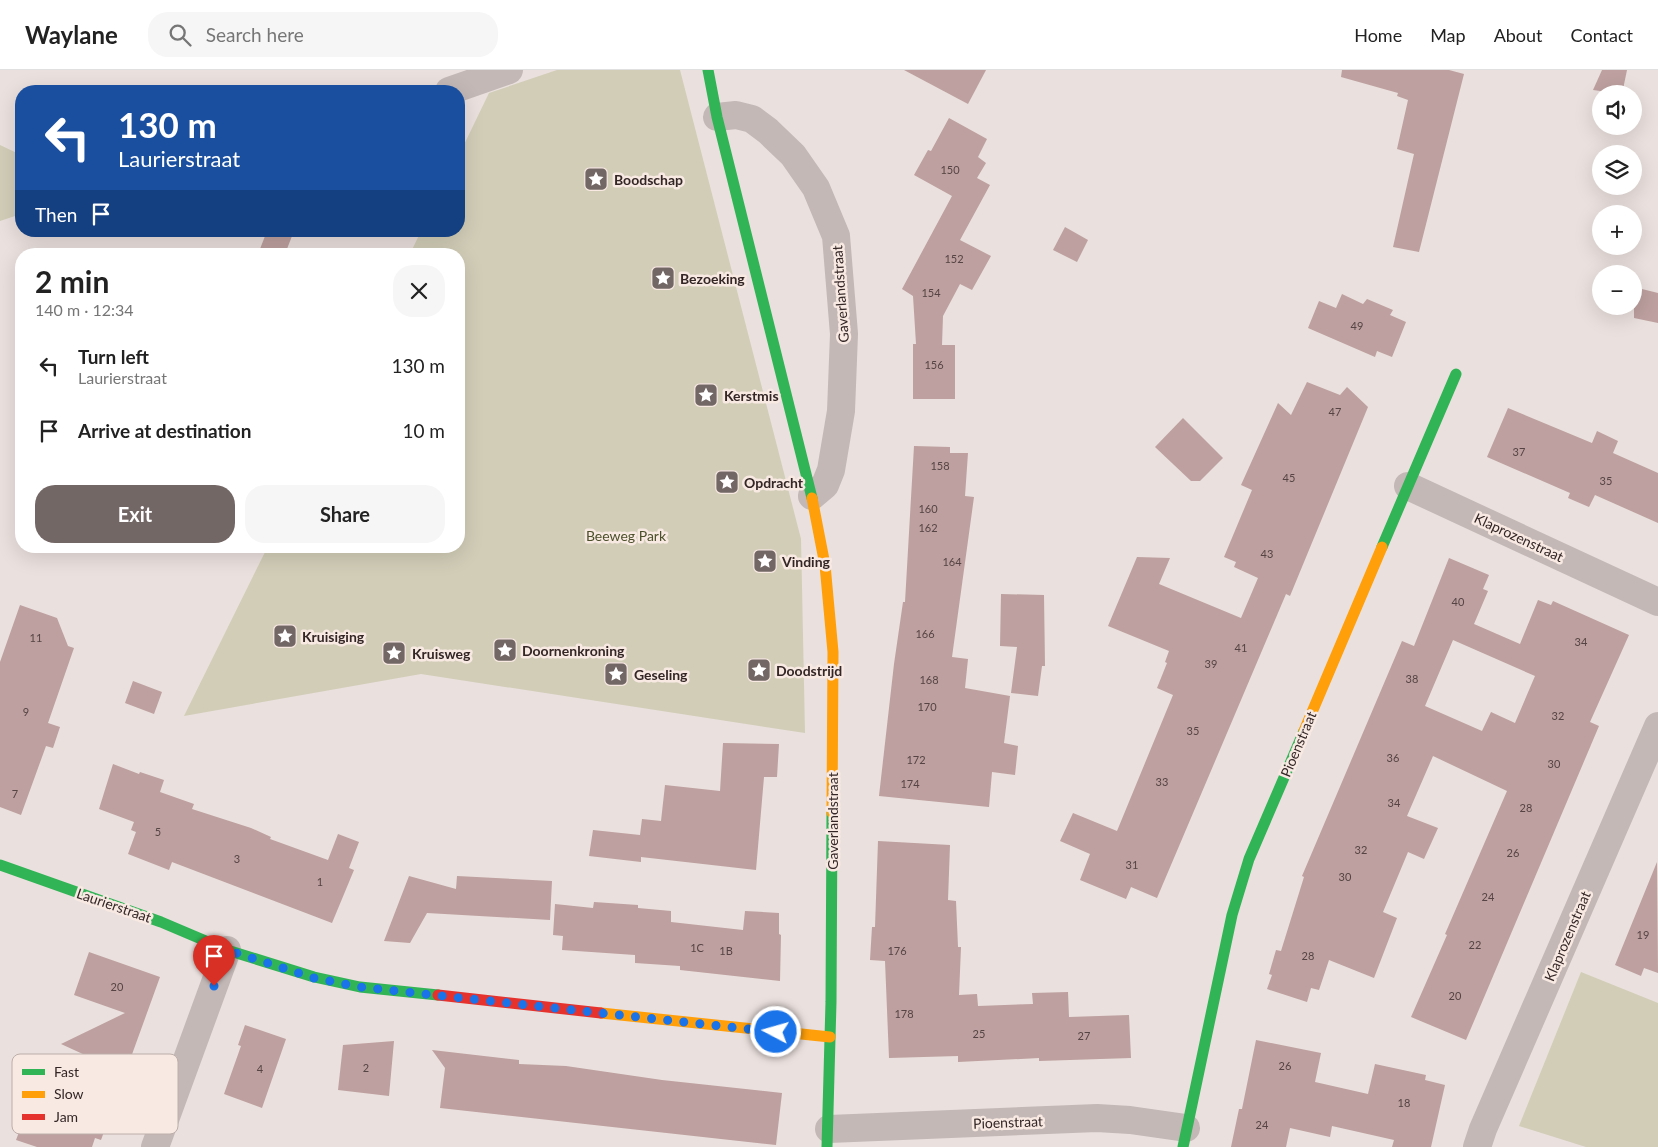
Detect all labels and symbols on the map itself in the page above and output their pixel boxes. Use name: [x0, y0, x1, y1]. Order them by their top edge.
house number: 150: [940, 163, 960, 176]
place icon: Boodschap: [583, 166, 609, 192]
place label: Boodschap: [614, 171, 683, 188]
street label: Gaverlandstraat: [828, 245, 852, 343]
house number: 152: [944, 252, 964, 265]
place icon: Bezoeking: [650, 265, 676, 291]
place label: Bezoeking: [680, 270, 745, 287]
house number: 154: [921, 286, 941, 299]
house number: 49: [1351, 319, 1363, 332]
house number: 156: [924, 358, 944, 371]
place icon: Kerstmis: [693, 382, 719, 408]
place label: Kerstmis: [724, 387, 779, 404]
house number: 47: [1329, 405, 1341, 418]
house number: 37: [1513, 445, 1525, 458]
house number: 158: [930, 459, 950, 472]
place icon: Opdracht: [714, 469, 740, 495]
house number: 45: [1283, 471, 1295, 484]
place label: Opdracht: [744, 474, 804, 491]
house number: 35: [1600, 474, 1612, 487]
house number: 160: [918, 502, 938, 515]
street label: Klaprozenstraat: [1472, 509, 1566, 565]
house number: 162: [918, 521, 938, 534]
park label: Beeweg Park: [586, 527, 667, 544]
house number: 43: [1261, 547, 1273, 560]
place icon: Vinding: [752, 548, 778, 574]
place label: Vinding: [781, 553, 831, 570]
house number: 164: [942, 555, 962, 568]
house number: 40: [1452, 595, 1465, 608]
place icon: Kruisiging: [272, 623, 298, 649]
house number: 166: [915, 627, 935, 640]
place label: Kruisiging: [302, 628, 365, 645]
house number: 11: [30, 631, 42, 644]
house number: 34: [1575, 635, 1588, 648]
place icon: Doornenkroning: [492, 637, 518, 663]
place icon: Kruisweg: [381, 640, 407, 666]
house number: 41: [1235, 641, 1247, 654]
place label: Doornenkroning: [522, 642, 625, 659]
place label: Kruisweg: [412, 645, 471, 662]
place icon: Doodstrijd: [746, 657, 772, 683]
house number: 39: [1205, 657, 1217, 670]
place icon: Geseling: [603, 661, 629, 687]
place label: Doodstrijd: [776, 662, 842, 679]
place label: Geseling: [634, 666, 688, 683]
house number: 38: [1406, 672, 1418, 685]
house number: 168: [919, 673, 939, 686]
house number: 170: [917, 700, 937, 713]
house number: 9: [23, 705, 29, 718]
street label: Pioenstraat: [1277, 709, 1319, 779]
house number: 32: [1552, 709, 1564, 722]
house number: 35: [1187, 724, 1199, 737]
house number: 36: [1387, 751, 1399, 764]
house number: 172: [906, 753, 926, 766]
house number: 30: [1548, 757, 1561, 770]
street label: Gaverlandstraat: [824, 772, 841, 870]
house number: 33: [1156, 775, 1168, 788]
house number: 174: [900, 777, 920, 790]
house number: 7: [12, 787, 18, 800]
house number: 34: [1388, 796, 1401, 809]
house number: 28: [1520, 801, 1532, 814]
house number: 5: [155, 825, 161, 838]
house number: 32: [1355, 843, 1367, 856]
house number: 26: [1507, 846, 1519, 859]
house number: 3: [234, 852, 240, 865]
house number: 31: [1126, 858, 1138, 871]
house number: 30: [1339, 870, 1352, 883]
house number: 1: [317, 875, 323, 888]
street label: Laurierstraat: [74, 884, 154, 926]
street label: Klaprozenstraat: [1540, 888, 1594, 984]
house number: 24: [1482, 890, 1495, 903]
house number: 19: [1637, 928, 1649, 941]
pin: [193, 935, 235, 986]
house number: 22: [1469, 938, 1481, 951]
house number: 1C: [690, 941, 705, 954]
house number: 1B: [719, 944, 733, 957]
house number: 176: [887, 944, 907, 957]
house number: 28: [1302, 949, 1314, 962]
house number: 20: [111, 980, 124, 993]
house number: 20: [1449, 989, 1462, 1002]
position arrow: [749, 1005, 801, 1057]
house number: 178: [894, 1007, 914, 1020]
house number: 25: [973, 1027, 985, 1040]
house number: 27: [1078, 1029, 1090, 1042]
legend: [12, 1054, 178, 1134]
house number: 26: [1279, 1059, 1291, 1072]
house number: 2: [363, 1061, 369, 1074]
house number: 4: [257, 1062, 264, 1075]
text: Fast: [54, 1063, 79, 1080]
text: Slow: [54, 1085, 84, 1102]
house number: 18: [1398, 1096, 1410, 1109]
text: Jam: [54, 1108, 78, 1125]
street label: Pioenstraat: [973, 1112, 1043, 1132]
house number: 24: [1256, 1118, 1269, 1131]

